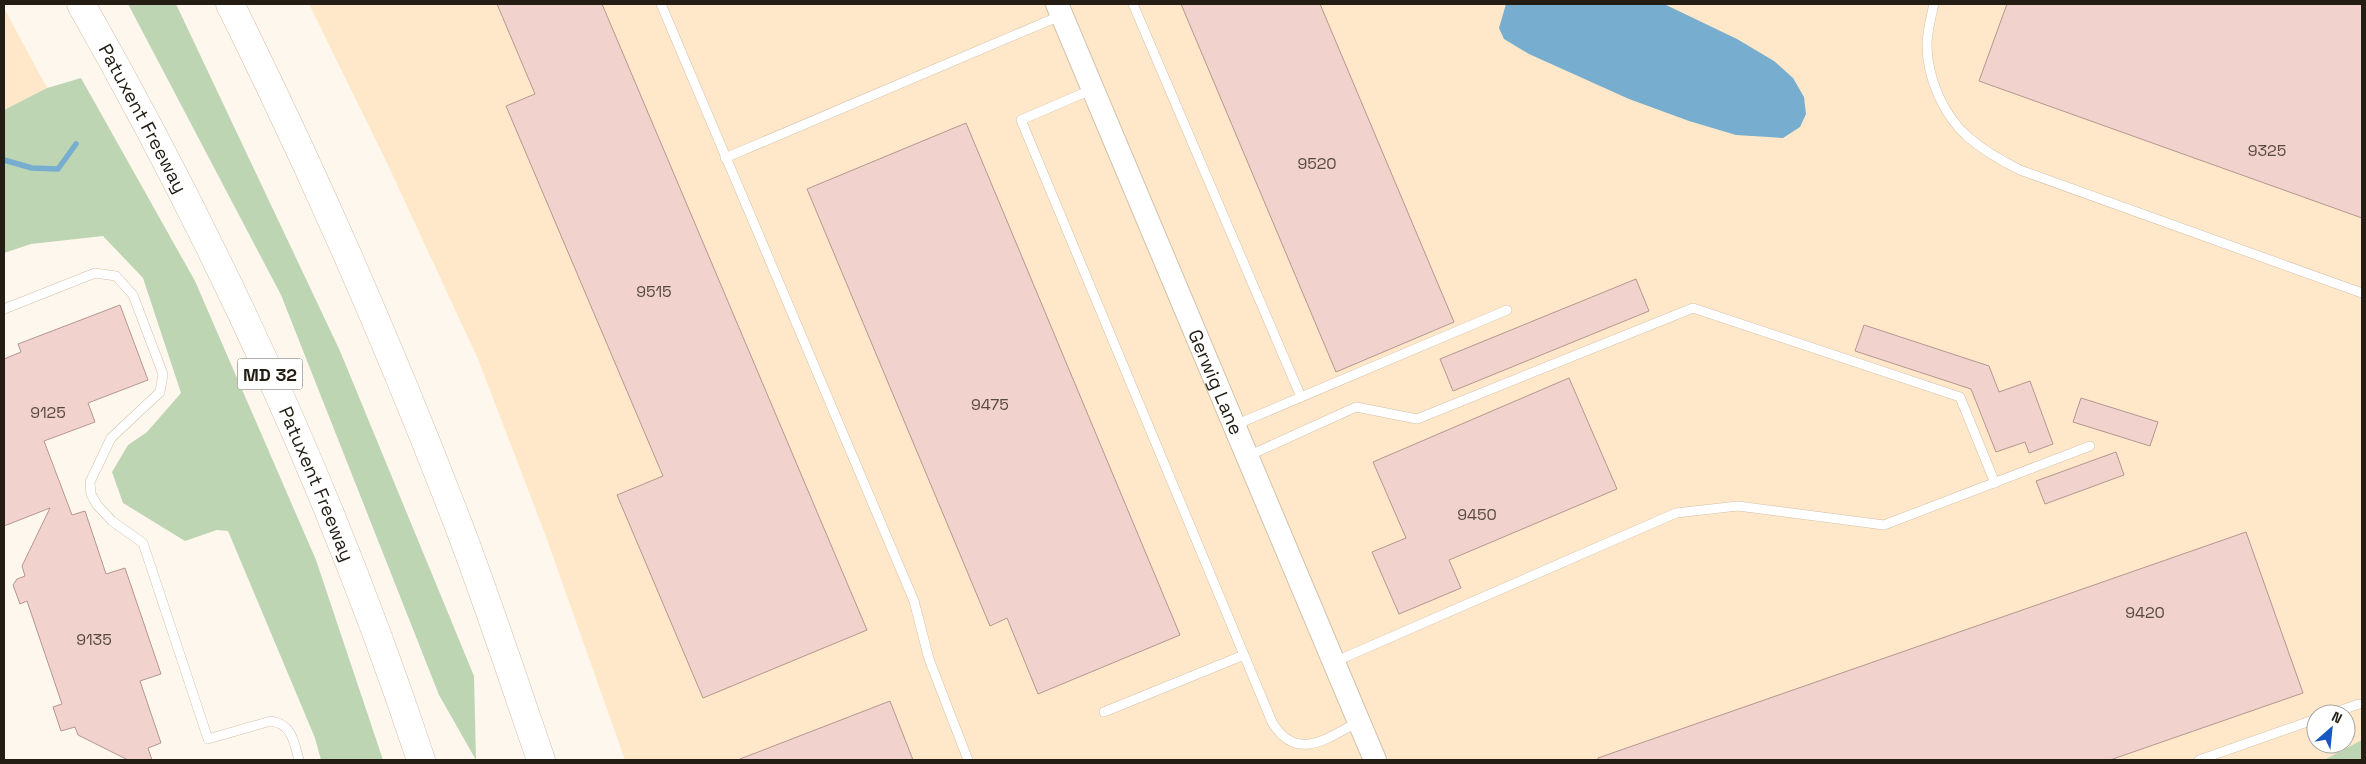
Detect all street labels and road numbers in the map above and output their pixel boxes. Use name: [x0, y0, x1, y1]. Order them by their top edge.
street label: Patuxent Freeway: [93, 39, 193, 197]
street label: Gerwig Lane: [1183, 325, 1249, 438]
road number: MD 32: [238, 358, 302, 389]
street label: Patuxent Freeway: [273, 402, 360, 565]

